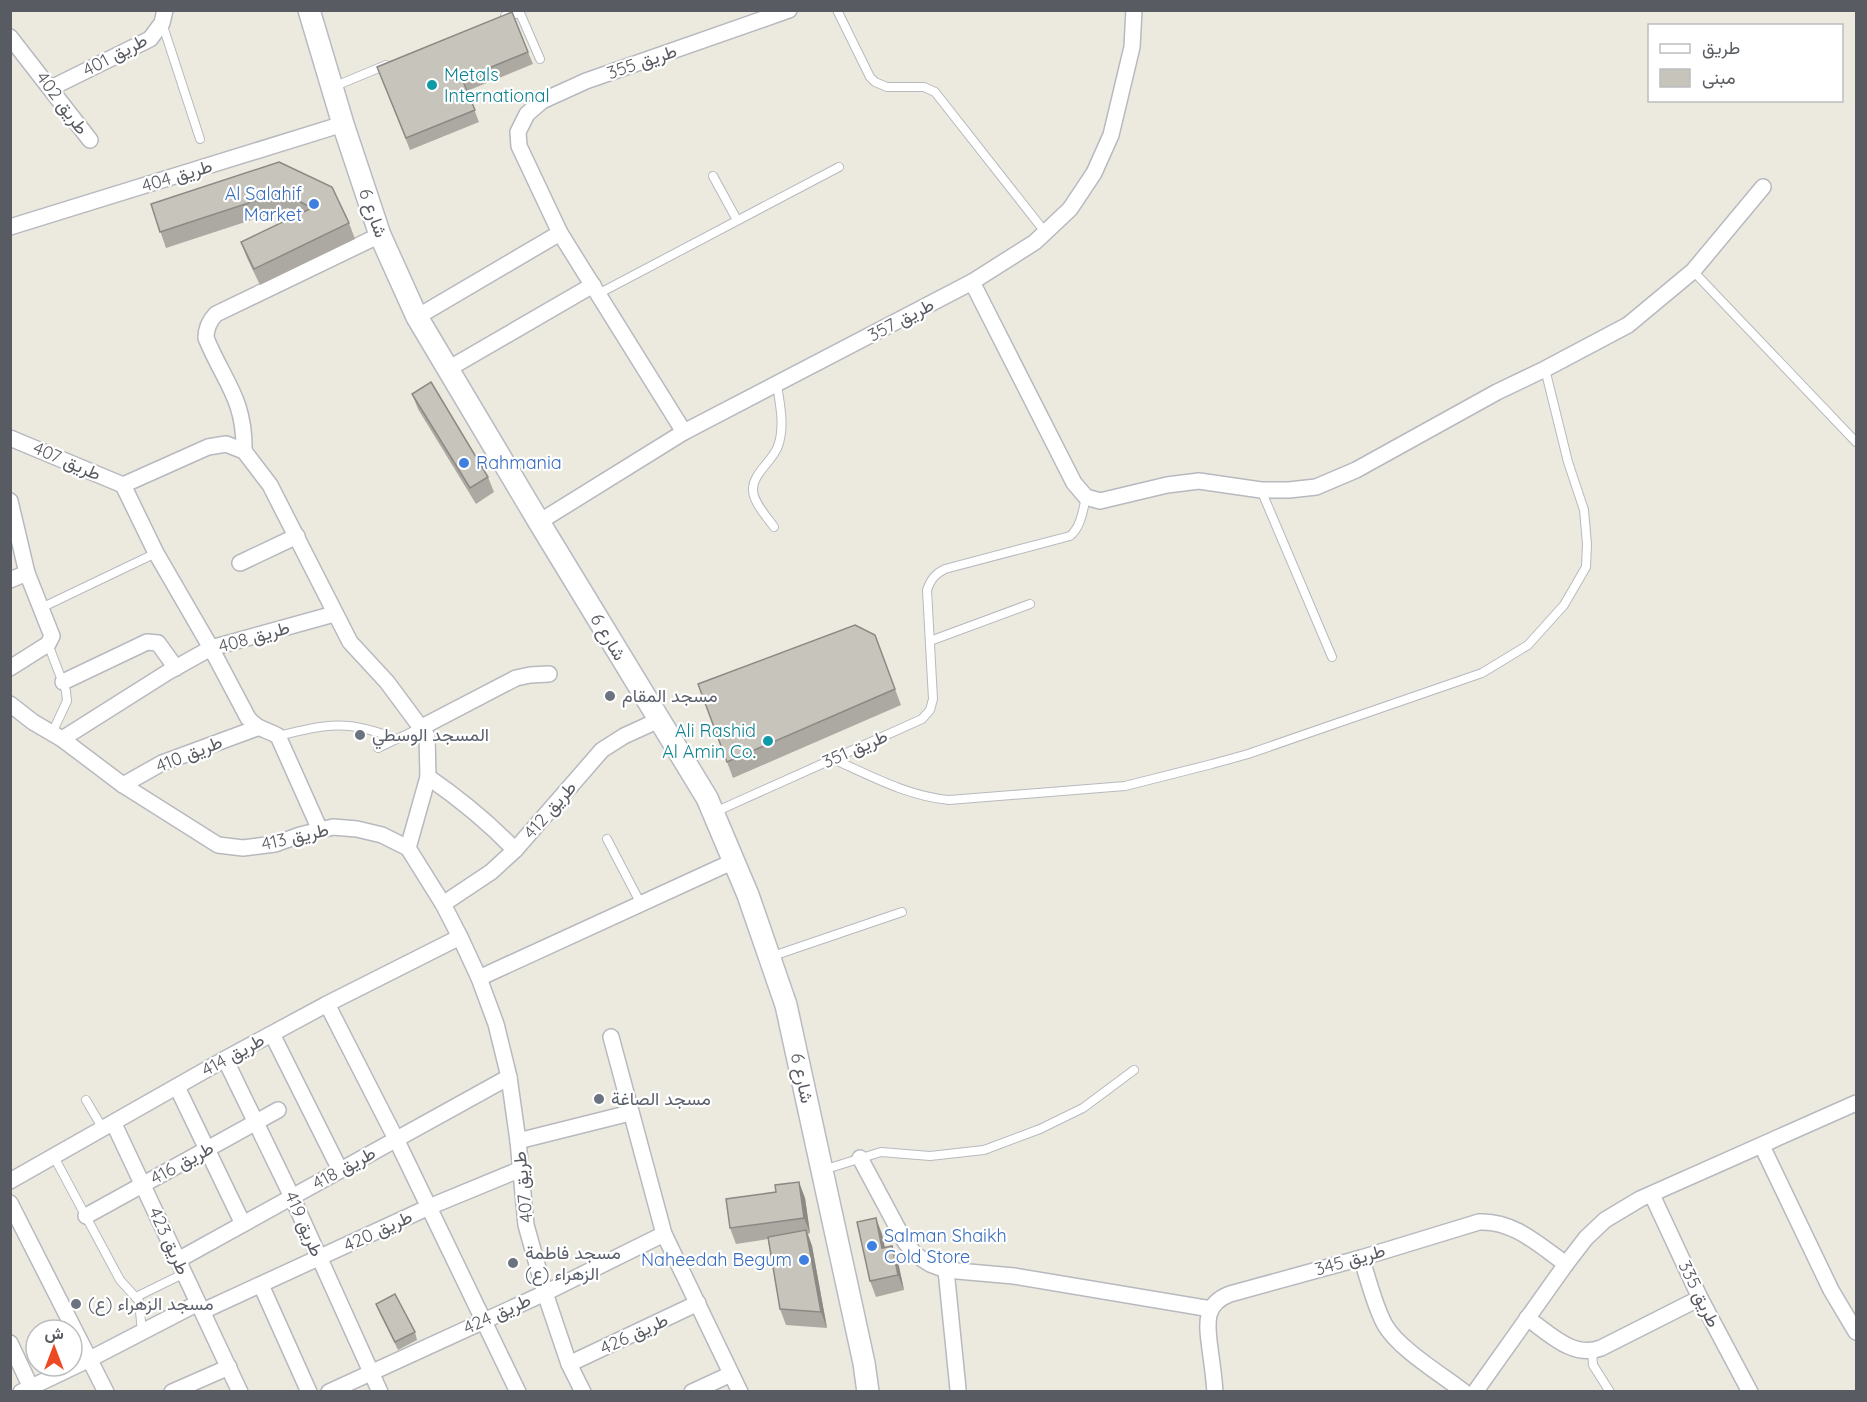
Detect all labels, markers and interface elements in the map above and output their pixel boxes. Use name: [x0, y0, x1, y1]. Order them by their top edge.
legend: [1648, 24, 1843, 102]
street label: طريق 401: [78, 28, 151, 81]
text: طريق: [1702, 36, 1740, 59]
street label: طريق 355: [604, 39, 680, 84]
place label: Metals International: [444, 63, 550, 107]
text: مبنى: [1702, 66, 1736, 89]
street label: طريق 402: [31, 67, 94, 139]
marker: Metals International: [425, 78, 439, 92]
street label: طريق 404: [139, 154, 215, 197]
place label: Al Salahif Market: [225, 182, 303, 226]
street label: شارع 6: [353, 185, 393, 241]
marker: Al Salahif Market: [307, 197, 321, 211]
street label: طريق 357: [864, 293, 938, 347]
street label: طريق 407: [30, 436, 105, 485]
place label: Rahmania: [476, 451, 562, 474]
marker: Rahmania: [457, 456, 471, 470]
street label: شارع 6: [585, 609, 631, 665]
street label: طريق 408: [216, 615, 292, 658]
place label: مسجد المقام: [622, 684, 718, 708]
marker: مسجد المقام: [603, 689, 617, 703]
place label: Ali Rashid Al Amin Co.: [662, 719, 756, 763]
place label: المسجد الوسطي: [372, 723, 489, 750]
street label: طريق 351: [819, 724, 891, 773]
marker: المسجد الوسطي: [353, 728, 367, 742]
street label: طريق 410: [152, 730, 225, 777]
marker: Ali Rashid Al Amin Co.: [761, 734, 775, 748]
street label: طريق 412: [518, 776, 581, 843]
street label: طريق 413: [259, 818, 331, 855]
street label: طريق 414: [197, 1028, 268, 1081]
street label: شارع 6: [785, 1051, 819, 1105]
place label: مسجد الصاغة: [611, 1087, 711, 1110]
marker: مسجد الصاغة: [592, 1092, 606, 1106]
street label: طريق 416: [146, 1136, 217, 1189]
street label: طريق 418: [308, 1141, 379, 1194]
street label: طريق 407: [507, 1150, 538, 1224]
street label: طريق 419: [280, 1188, 329, 1260]
street label: طريق 423: [144, 1203, 195, 1278]
street label: طريق 420: [340, 1205, 416, 1256]
place label: Salman Shaikh Cold Store: [884, 1224, 1007, 1268]
marker: Salman Shaikh Cold Store: [865, 1239, 879, 1253]
street label: طريق 345: [1312, 1239, 1388, 1280]
place label: مسجد فاطمة الزهراء (ع): [525, 1241, 621, 1286]
place label: Naheedah Begum: [641, 1248, 792, 1271]
marker: Naheedah Begum: [797, 1253, 811, 1267]
marker: مسجد فاطمة الزهراء (ع): [506, 1256, 520, 1270]
street label: طريق 335: [1673, 1256, 1726, 1331]
street label: طريق 424: [459, 1288, 534, 1339]
place label: مسجد الزهراء (ع): [88, 1292, 214, 1316]
marker: مسجد الزهراء (ع): [69, 1297, 83, 1311]
street label: طريق 426: [596, 1308, 671, 1359]
north arrow: [24, 1318, 84, 1378]
text: ش: [44, 1323, 64, 1343]

